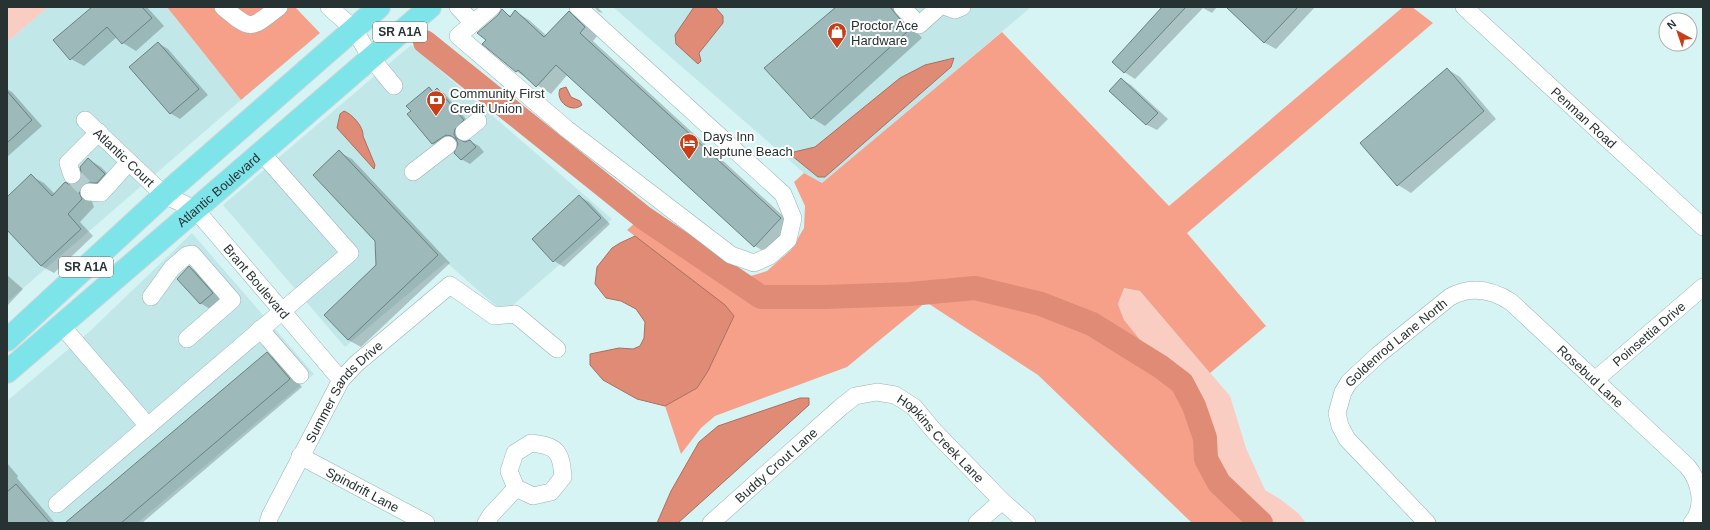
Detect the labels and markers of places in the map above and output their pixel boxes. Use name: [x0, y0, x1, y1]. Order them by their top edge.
place label: Proctor Ace Hardware: [851, 18, 918, 48]
shop icon: Proctor Ace Hardware: [826, 21, 848, 49]
place label: Community First Credit Union: [450, 86, 545, 116]
bank icon: Community First Credit Union: [425, 89, 447, 117]
place label: Days Inn Neptune Beach: [703, 129, 793, 159]
hotel icon: Days Inn Neptune Beach: [678, 132, 700, 160]

